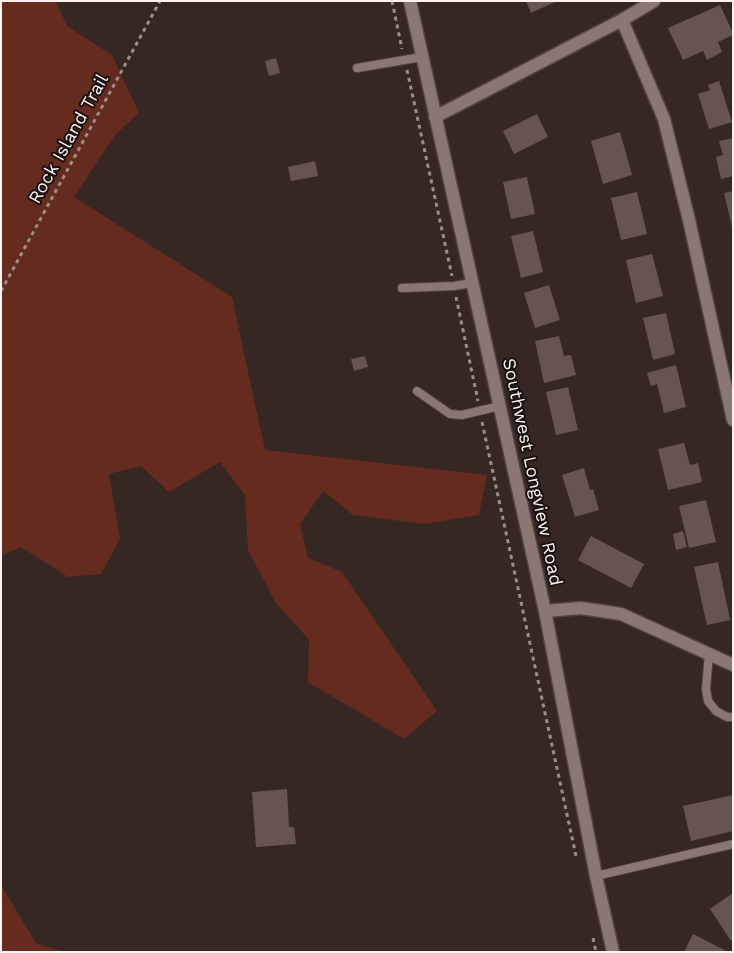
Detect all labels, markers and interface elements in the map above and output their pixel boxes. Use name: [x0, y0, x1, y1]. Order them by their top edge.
street label: Rock Island Trail: [24, 70, 114, 208]
street label: Southwest Longview Road: [497, 356, 567, 588]

